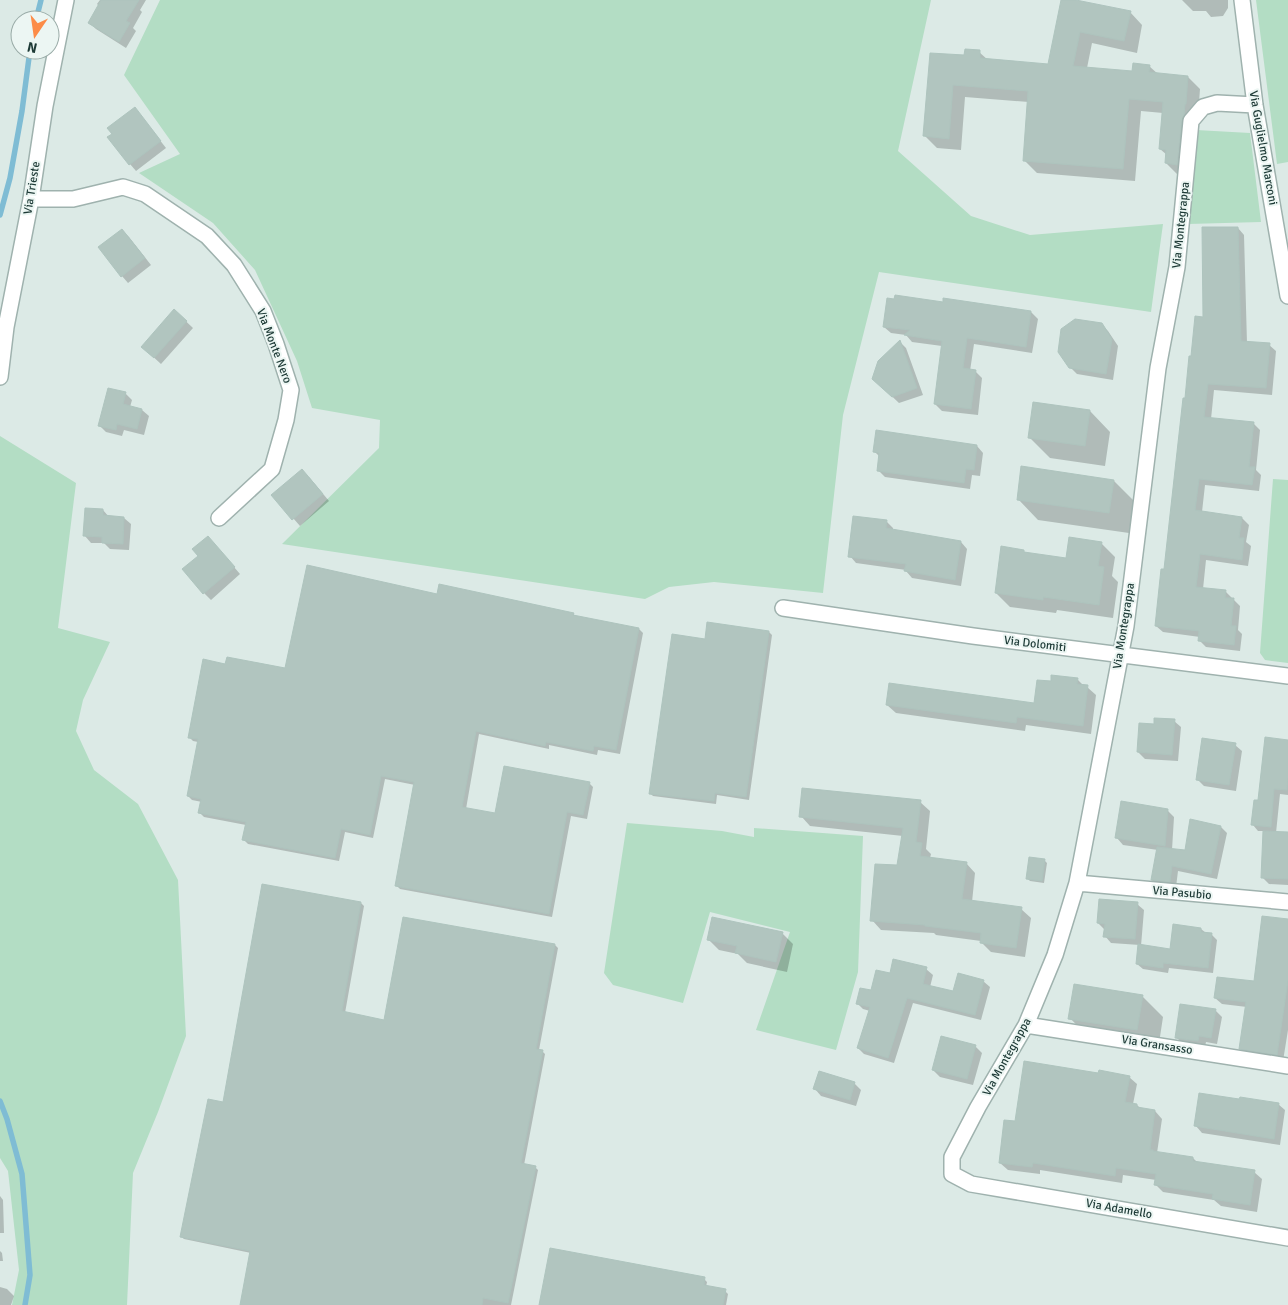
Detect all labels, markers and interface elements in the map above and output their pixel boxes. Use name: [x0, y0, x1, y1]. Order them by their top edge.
north arrow: [10, 10, 60, 60]
text: N: [26, 38, 39, 57]
street label: Via Guglielmo Marconi: [1246, 90, 1280, 206]
street label: Via Trieste: [20, 160, 44, 216]
street label: Via Montegrappa: [1169, 181, 1193, 269]
street label: Via Monte Nero: [253, 307, 295, 385]
street label: Via Montegrappa: [1110, 582, 1138, 670]
street label: Via Dolomiti: [1003, 633, 1067, 655]
street label: Via Pasubio: [1152, 883, 1212, 903]
street label: Via Montegrappa: [979, 1015, 1035, 1099]
street label: Via Gransasso: [1120, 1032, 1194, 1058]
street label: Via Adamello: [1085, 1196, 1153, 1222]

